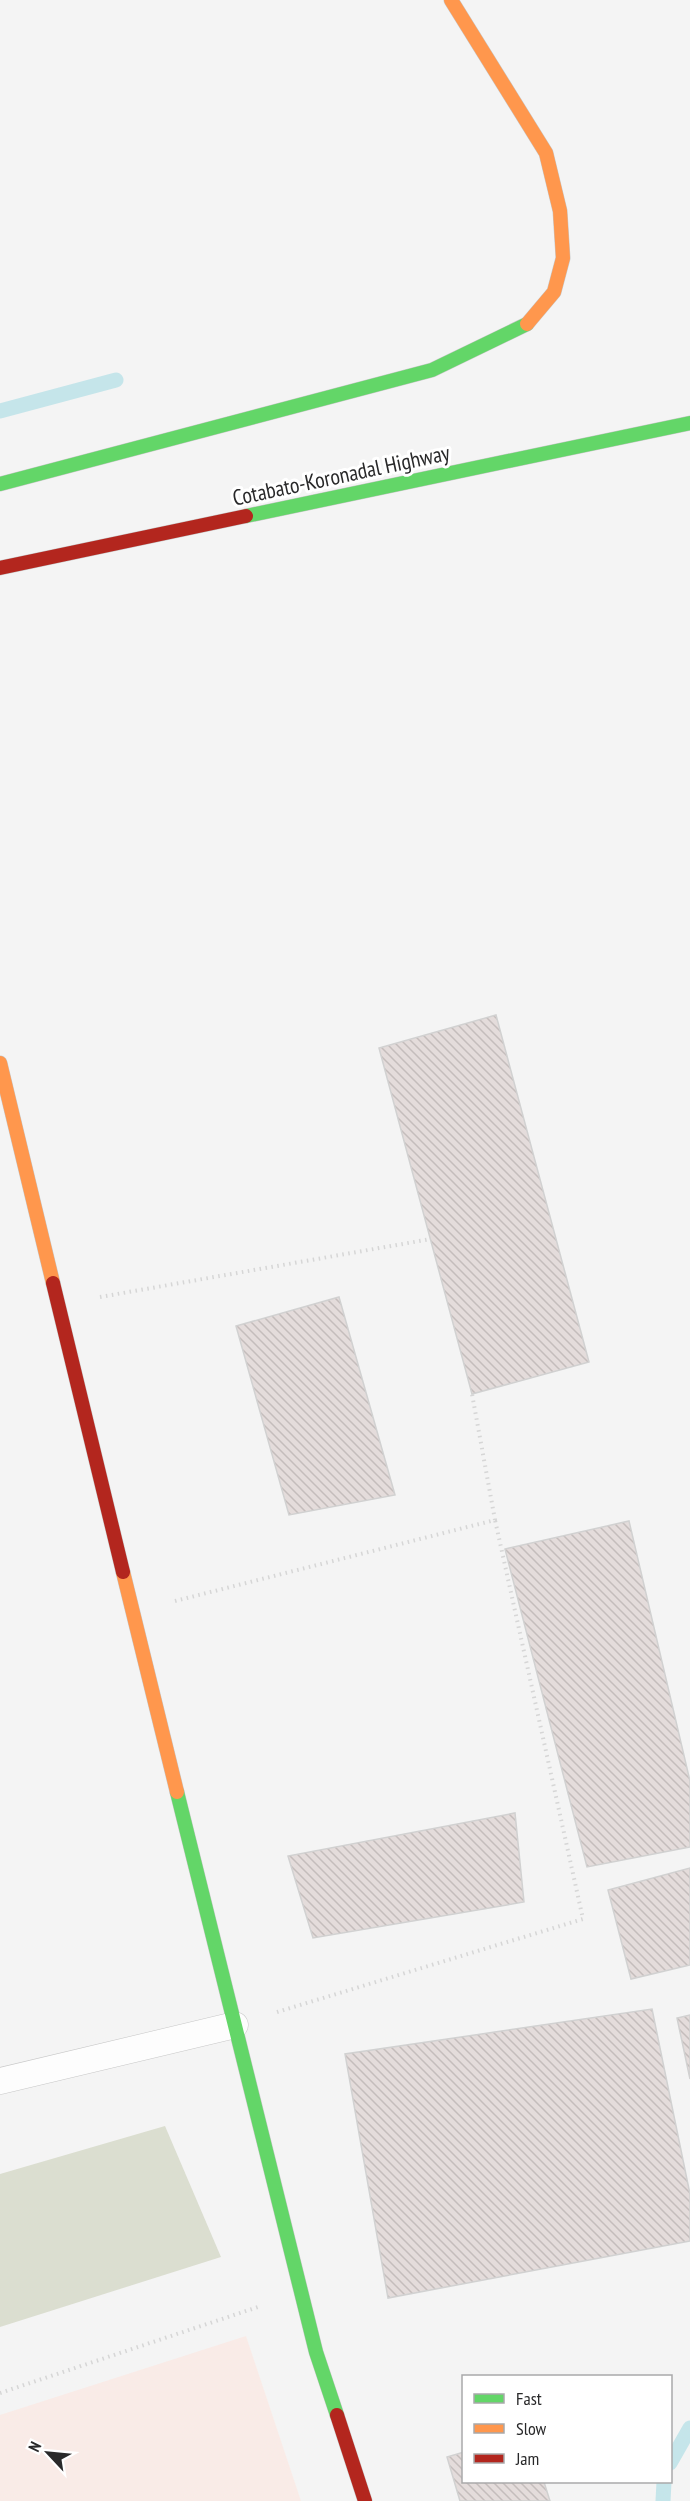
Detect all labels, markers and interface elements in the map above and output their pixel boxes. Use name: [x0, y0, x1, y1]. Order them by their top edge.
street label: Cotabato-Koronadal Highway: [230, 438, 453, 512]
legend: [462, 2375, 672, 2483]
text: Fast: [516, 2387, 542, 2410]
text: Slow: [516, 2417, 547, 2440]
north arrow: [18, 2423, 78, 2483]
text: N: [24, 2438, 45, 2455]
text: Jam: [515, 2447, 539, 2470]

